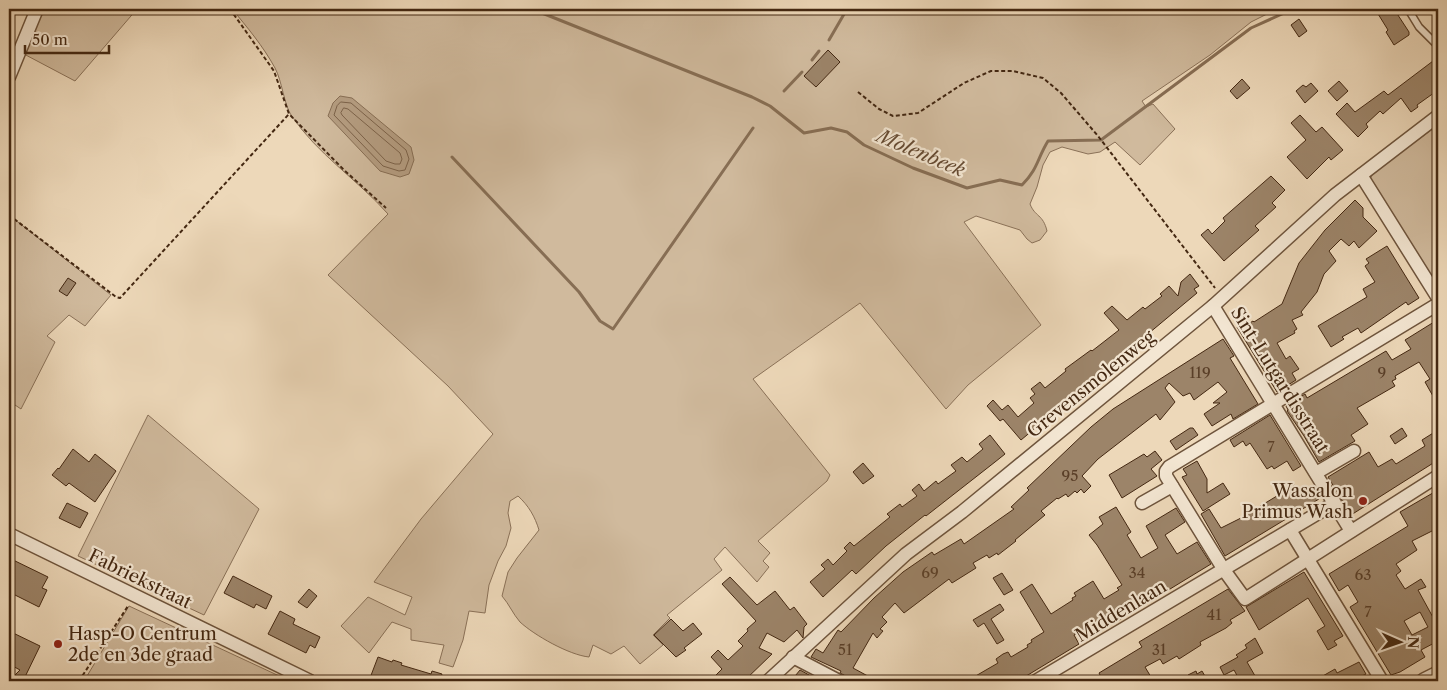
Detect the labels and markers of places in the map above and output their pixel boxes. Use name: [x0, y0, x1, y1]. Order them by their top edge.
place label: Wassalon Primus Wash: [1242, 480, 1353, 523]
marker: Wassalon Primus Wash: [1357, 495, 1369, 507]
place label: Hasp-O Centrum 2de en 3de graad: [68, 623, 217, 666]
marker: Hasp-O Centrum 2de en 3de graad: [52, 638, 64, 650]

